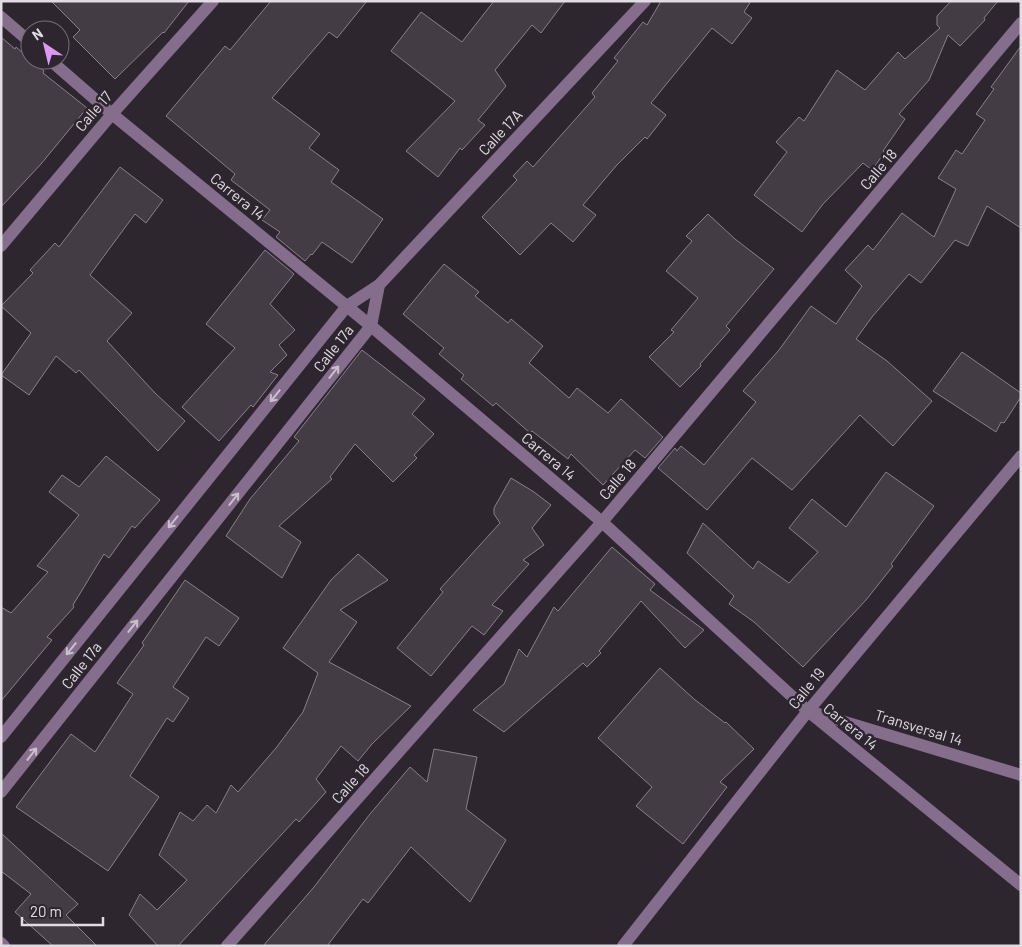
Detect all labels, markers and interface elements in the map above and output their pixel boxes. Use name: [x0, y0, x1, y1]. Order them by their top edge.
north arrow: [20, 20, 70, 70]
text: N: [29, 24, 46, 44]
street label: Calle 17: [71, 87, 115, 135]
street label: Calle 17A: [474, 105, 526, 159]
street label: Calle 18: [856, 145, 900, 193]
street label: Carrera 14: [207, 169, 269, 223]
street label: Calle 17a: [309, 321, 357, 375]
one-way arrow: [329, 366, 340, 379]
one-way arrow: [269, 389, 280, 402]
street label: Carrera 14: [518, 428, 580, 484]
street label: Calle 18: [595, 455, 639, 503]
one-way arrow: [228, 493, 239, 506]
one-way arrow: [168, 515, 179, 528]
one-way arrow: [127, 620, 138, 633]
street label: Calle 17a: [57, 638, 105, 692]
one-way arrow: [66, 642, 77, 655]
street label: Calle 19: [784, 664, 828, 712]
street label: Carrera 14: [820, 699, 882, 753]
street label: Transversal 14: [873, 705, 965, 749]
one-way arrow: [26, 748, 37, 761]
street label: Calle 18: [327, 759, 373, 807]
scale bar: [22, 894, 104, 926]
text: 20 m: [30, 902, 62, 920]

